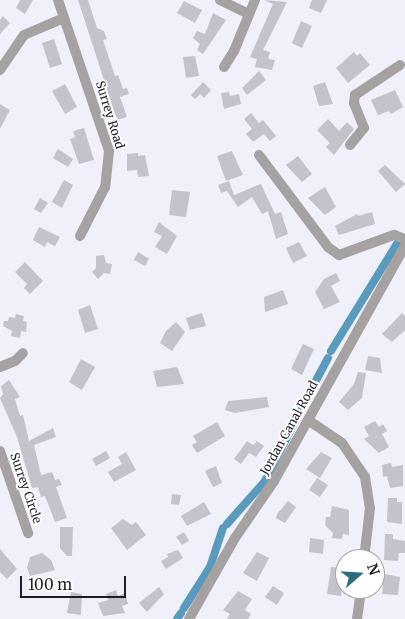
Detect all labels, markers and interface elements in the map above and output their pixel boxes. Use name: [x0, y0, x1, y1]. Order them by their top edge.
street label: Surrey Road: [93, 79, 127, 151]
street label: Jordan Canal Road: [257, 379, 321, 477]
street label: Surrey Circle: [7, 451, 45, 525]
north arrow: [335, 549, 385, 599]
text: N: [363, 561, 384, 578]
scale bar: [22, 566, 129, 598]
text: 100 m: [28, 575, 72, 594]

